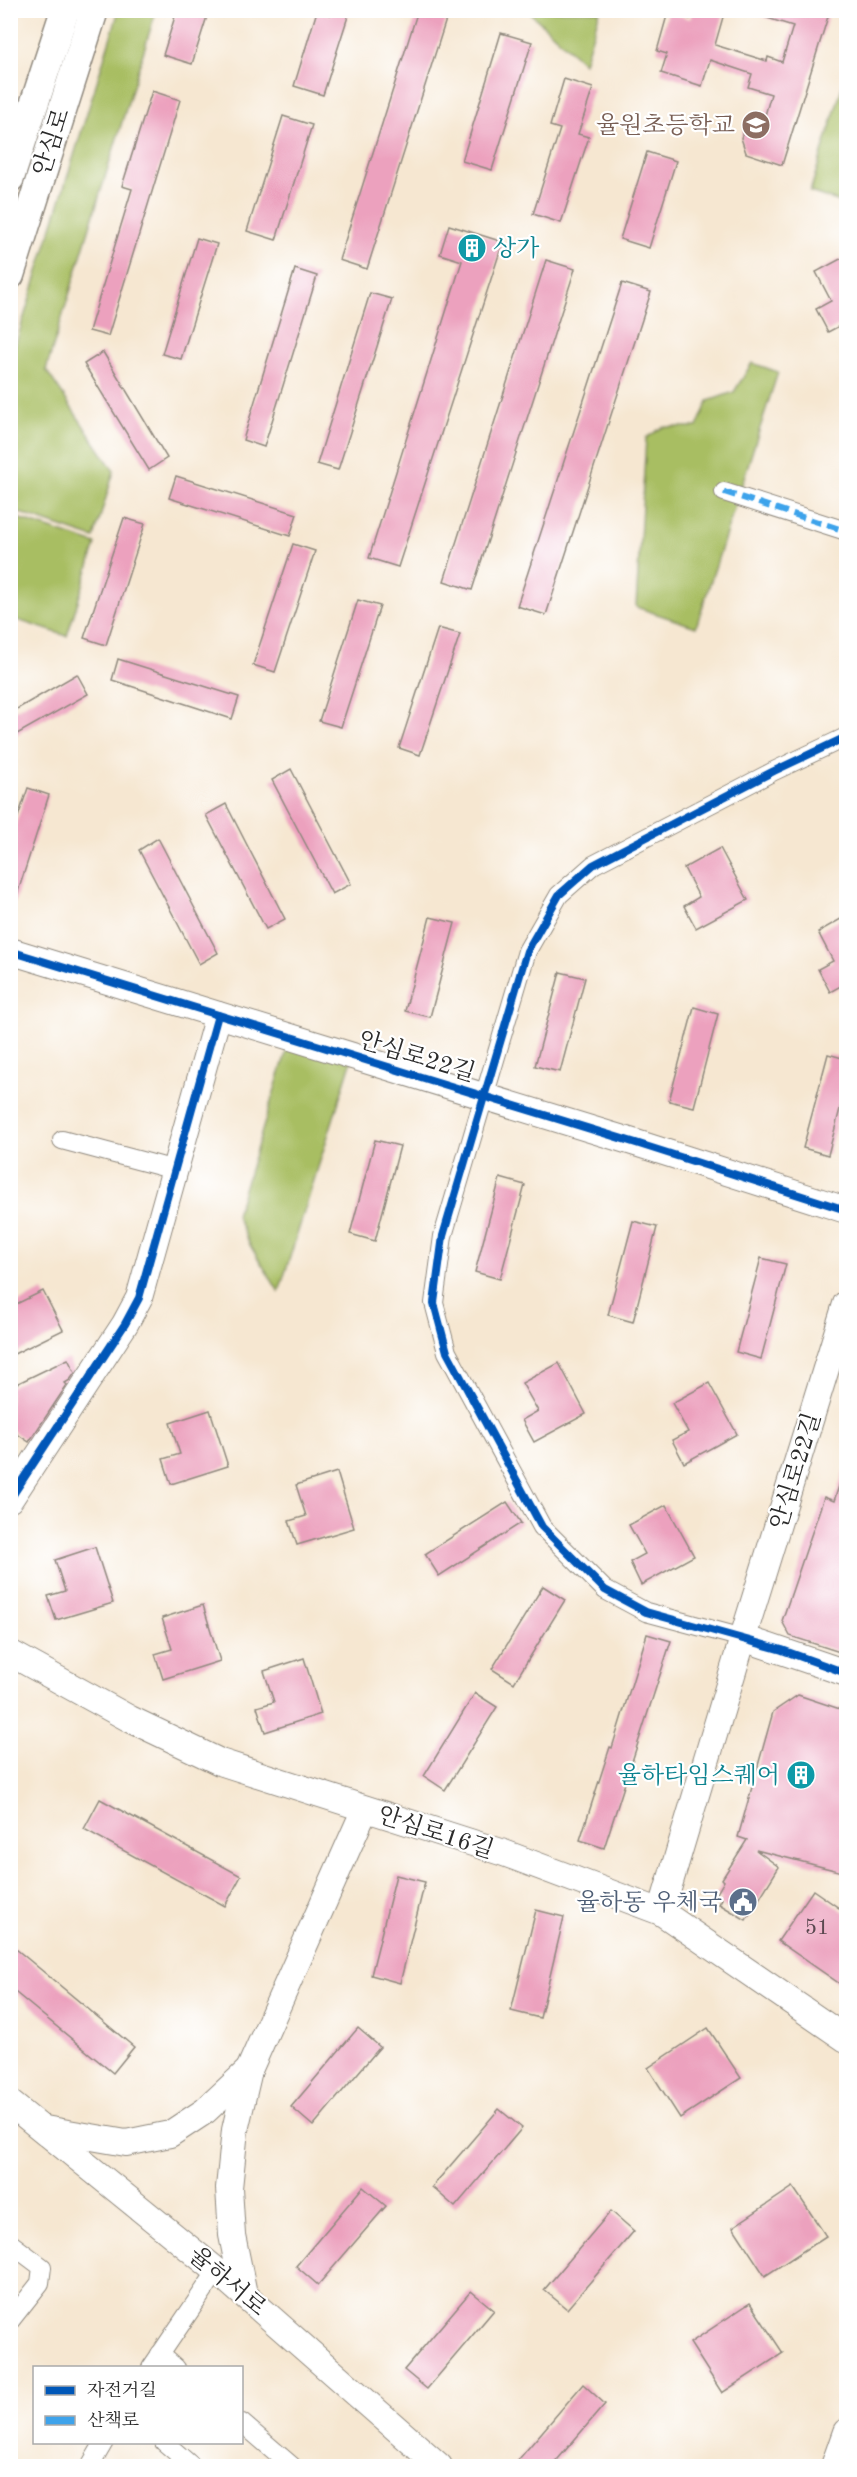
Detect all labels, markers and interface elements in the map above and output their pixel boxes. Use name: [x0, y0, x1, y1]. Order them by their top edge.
street label: 안심로: [29, 105, 75, 179]
school or university icon: 율원초등학교: [740, 109, 772, 141]
place label: 율원초등학교: [596, 113, 735, 139]
building icon: 상가: [456, 232, 488, 264]
place label: 상가: [493, 236, 539, 262]
street label: 안심로22길: [355, 1027, 478, 1087]
street label: 안심로22길: [766, 1410, 826, 1533]
building icon: 율하타임스퀘어: [785, 1759, 817, 1791]
place label: 율하타임스퀘어: [618, 1763, 780, 1789]
street label: 안심로16길: [374, 1802, 497, 1864]
public building icon: 율하동 우체국: [727, 1886, 759, 1918]
place label: 율하동 우체국: [576, 1890, 722, 1916]
house number: 51: [805, 1918, 829, 1939]
street label: 율하서로: [183, 2242, 271, 2322]
legend: [33, 2366, 243, 2444]
text: 자전거길: [87, 2381, 157, 2400]
text: 산책로: [87, 2410, 139, 2430]

